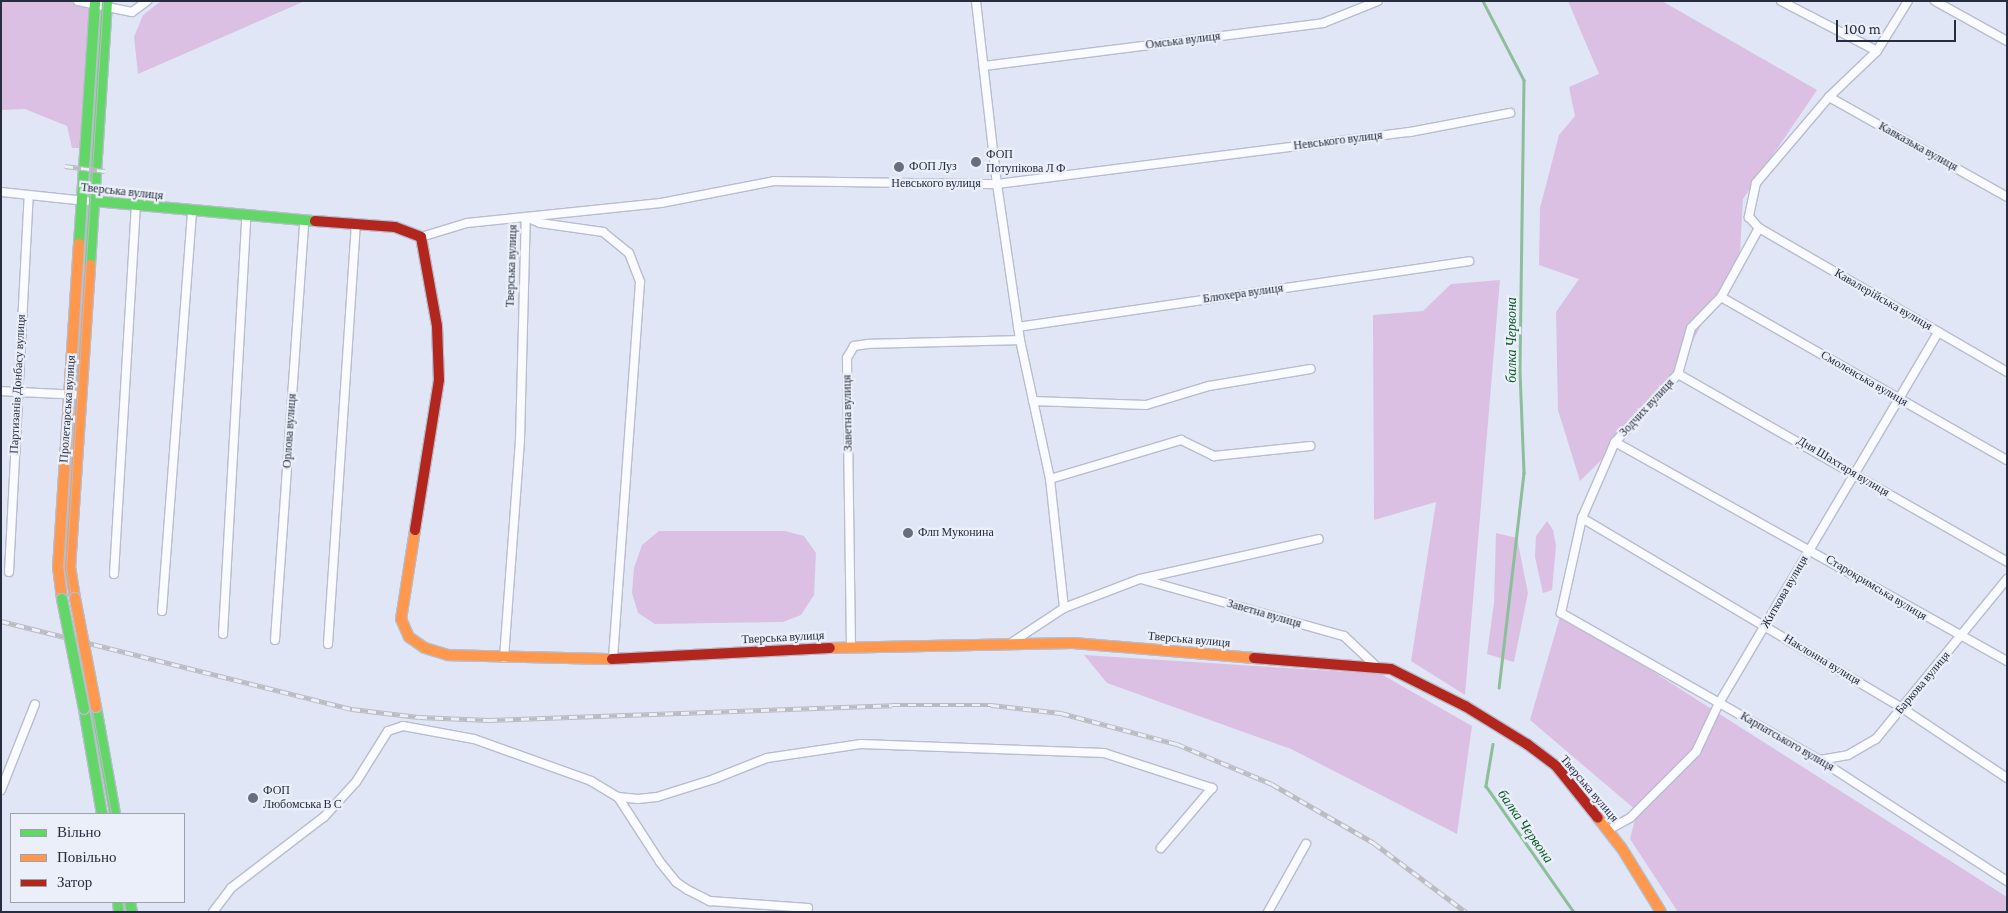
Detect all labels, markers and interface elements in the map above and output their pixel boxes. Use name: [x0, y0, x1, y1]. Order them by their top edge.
scale bar: [1838, 10, 1958, 42]
text: 100 m: [1844, 21, 1881, 37]
street label: Омська вулиця: [1145, 29, 1221, 53]
street label: Кавказька вулиця: [1876, 119, 1960, 175]
street label: Невського вулиця: [1293, 128, 1383, 154]
place label: ФОП Потупікова Л Ф: [986, 148, 1066, 176]
marker: ФОП Потупікова Л Ф: [970, 156, 982, 168]
place label: ФОП Луз: [909, 160, 957, 174]
marker: ФОП Луз: [893, 161, 905, 173]
street label: Невського вулиця: [891, 177, 981, 191]
street label: Тверська вулиця: [80, 181, 164, 203]
street label: Тверська вулиця: [503, 224, 521, 308]
street label: Кавалерійська вулиця: [1832, 266, 1934, 334]
street label: Блюхера вулиця: [1202, 281, 1284, 307]
water label: балка Червона: [1503, 297, 1519, 383]
street label: Партизанів Донбасу вулиця: [7, 314, 29, 454]
street label: Смоленська вулиця: [1818, 348, 1910, 410]
street label: Пролетарська вулиця: [57, 355, 79, 463]
street label: Заветна вулиця: [840, 375, 856, 451]
street label: Зодчих вулиця: [1617, 376, 1677, 440]
street label: Орлова вулиця: [280, 393, 300, 469]
street label: Дня Шахтаря вулиця: [1794, 434, 1892, 500]
place label: Флп Муконина: [918, 526, 994, 540]
marker: Флп Муконина: [902, 527, 914, 539]
street label: Старокримська вулиця: [1823, 552, 1929, 624]
street label: Житкова вулиця: [1758, 553, 1812, 631]
street label: Заветна вулиця: [1225, 597, 1303, 631]
street label: Тверська вулиця: [741, 629, 825, 647]
street label: Тверська вулиця: [1147, 629, 1231, 651]
street label: Наклонна вулиця: [1781, 631, 1863, 689]
street label: Баркова вулиця: [1893, 649, 1953, 717]
street label: Карпатського вулиця: [1738, 709, 1836, 775]
street label: Тверська вулиця: [1557, 753, 1621, 825]
place label: ФОП Любомська В С: [263, 784, 342, 812]
water label: балка Червона: [1495, 786, 1557, 866]
marker: ФОП Любомська В С: [247, 792, 259, 804]
legend: [10, 813, 185, 903]
text: Вільно: [57, 824, 101, 840]
text: Повільно: [57, 849, 116, 865]
text: Затор: [57, 874, 92, 890]

